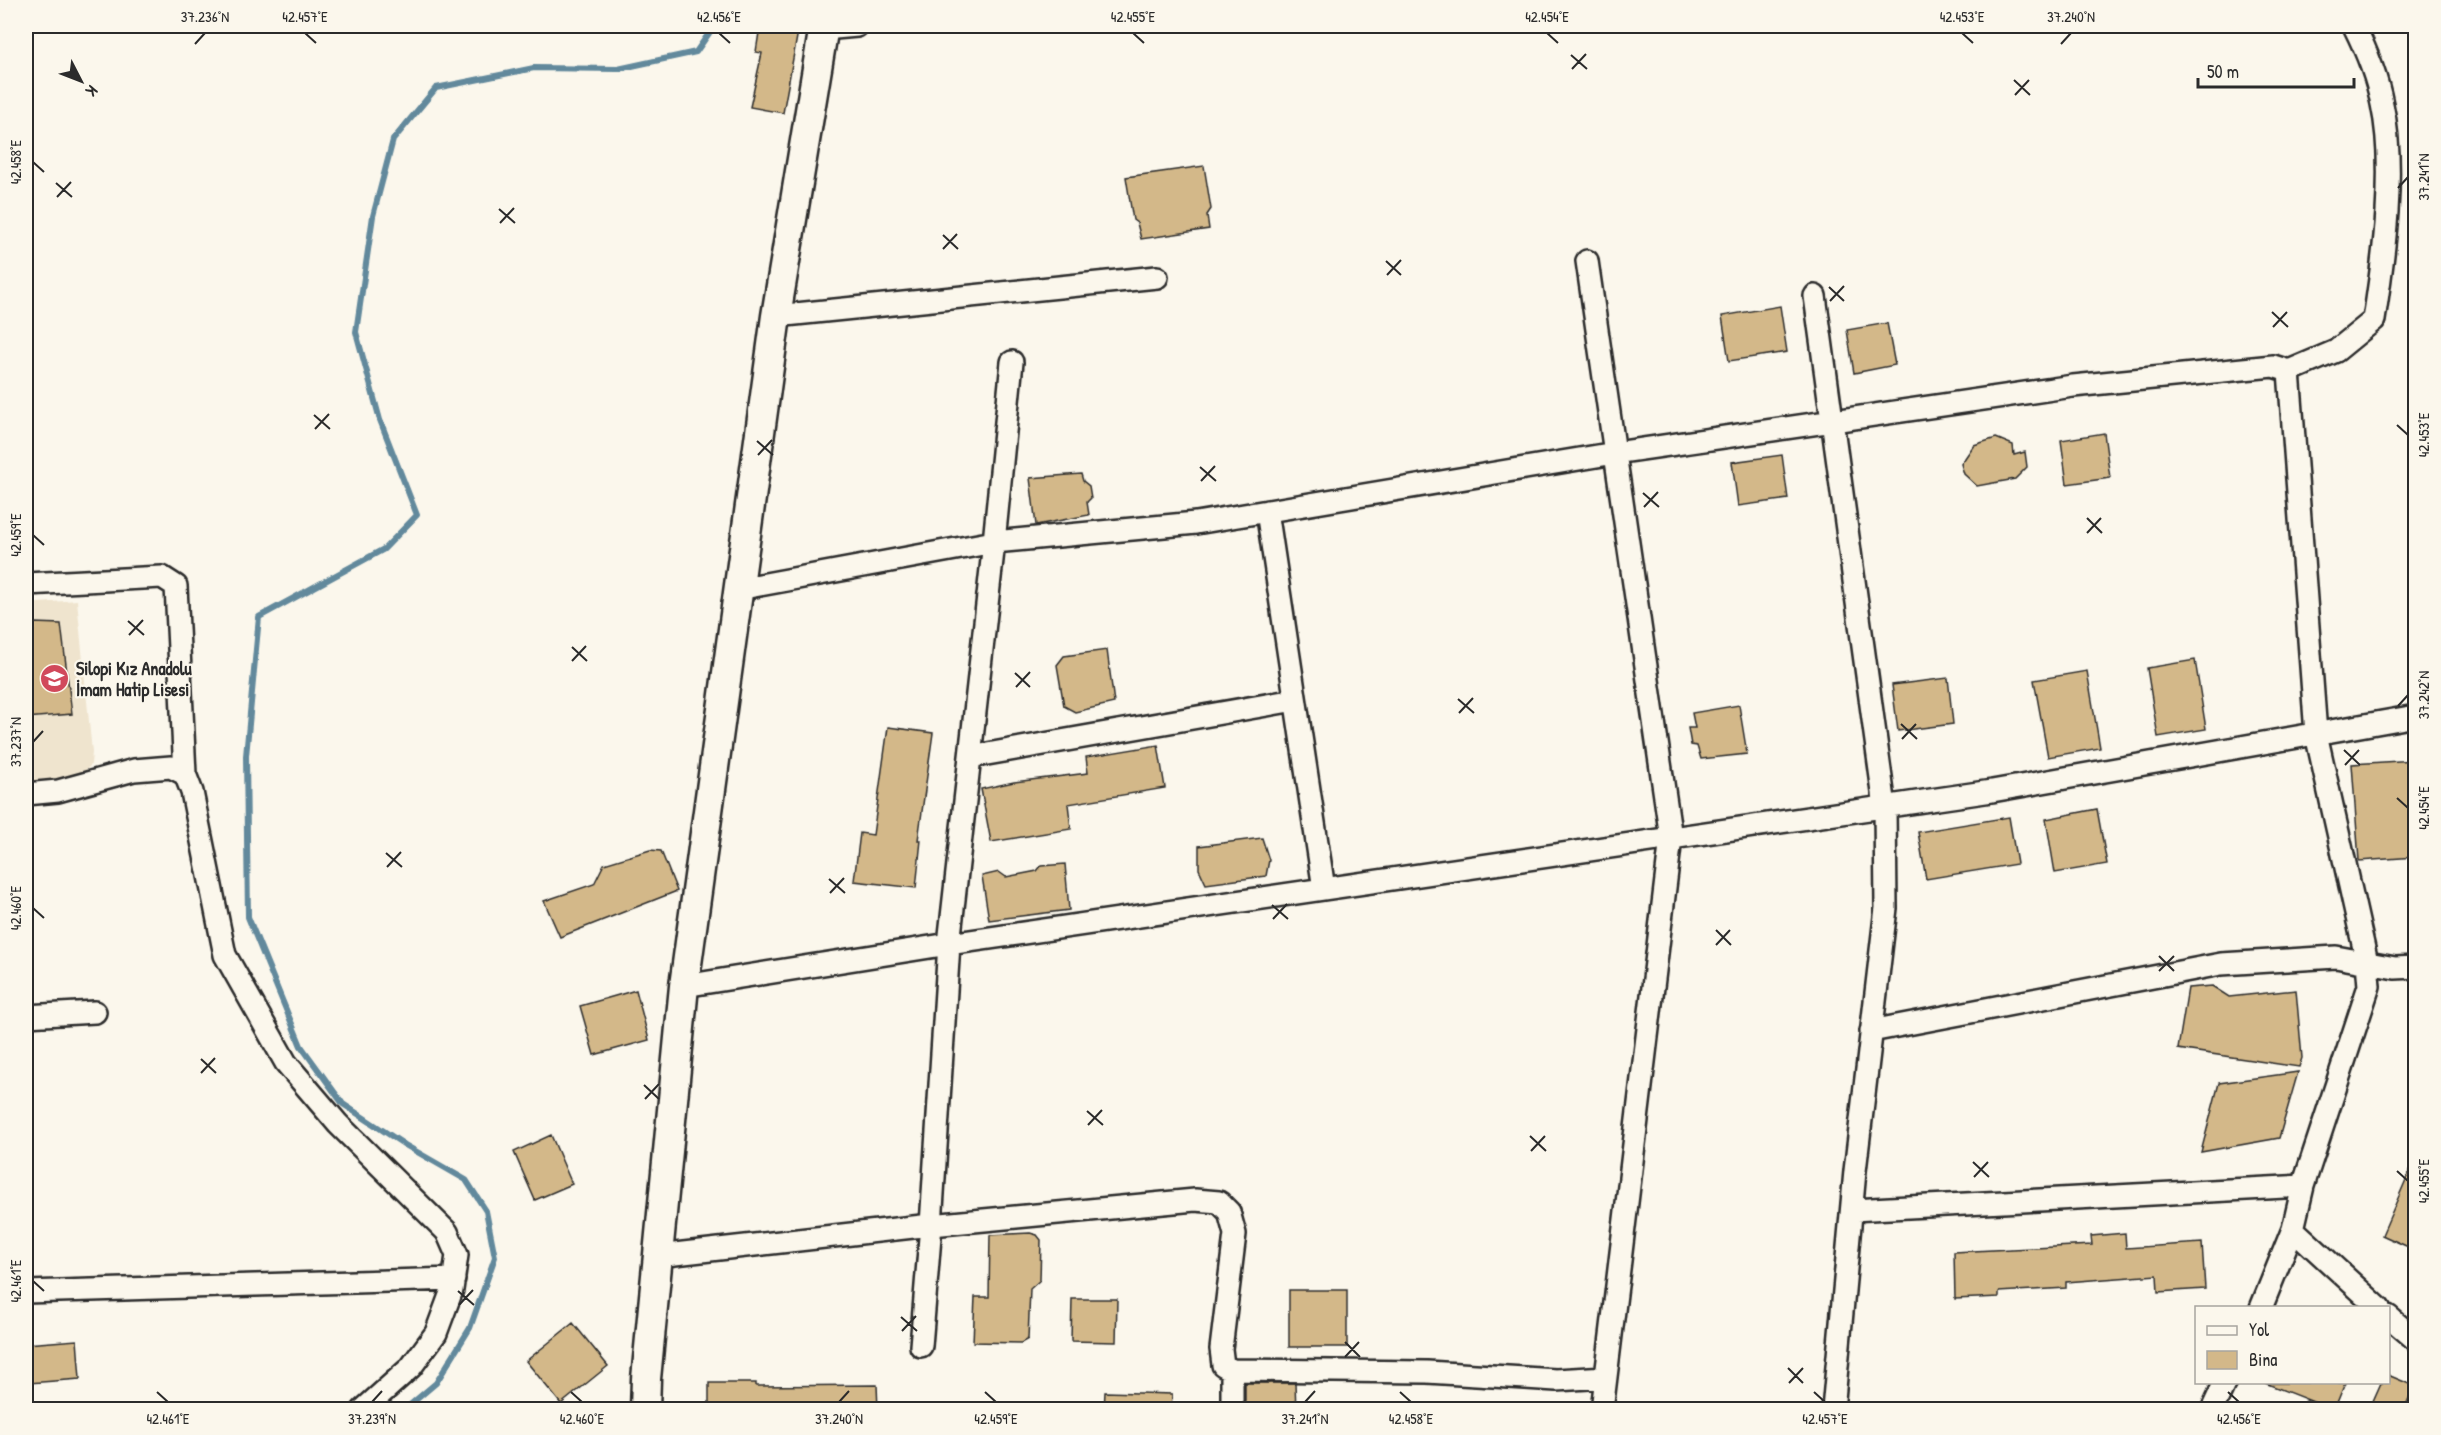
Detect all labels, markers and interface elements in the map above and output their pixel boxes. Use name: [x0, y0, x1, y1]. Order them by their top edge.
text: 37.236°N: [181, 6, 229, 27]
text: 42.457°E: [282, 6, 328, 27]
text: 42.456°E: [697, 6, 741, 27]
text: 42.455°E: [1111, 6, 1156, 27]
text: 42.454°E: [1525, 6, 1569, 27]
text: 42.453°E: [1940, 6, 1985, 27]
text: 37.240°N: [2047, 6, 2095, 27]
north arrow: [51, 51, 111, 111]
scale bar: [2198, 51, 2354, 89]
text: 50 m: [2207, 59, 2239, 84]
text: K: [81, 81, 103, 102]
text: 42.458°E: [5, 139, 26, 184]
text: 37.241°N: [2413, 154, 2434, 200]
text: 42.453°E: [2413, 412, 2434, 457]
text: 42.459°E: [5, 513, 26, 557]
place label: Silopi Kız Anadolu İmam Hatip Lisesi: [76, 656, 193, 703]
school or university icon: Silopi Kız Anadolu İmam Hatip Lisesi: [39, 662, 71, 694]
text: 37.242°N: [2413, 671, 2434, 719]
text: 37.237°N: [5, 717, 26, 767]
text: 42.454°E: [2413, 786, 2434, 830]
text: 42.460°E: [5, 885, 26, 930]
text: 42.455°E: [2413, 1158, 2434, 1203]
text: 42.461°E: [5, 1259, 26, 1303]
legend: [2195, 1306, 2390, 1384]
text: Yol: [2249, 1317, 2269, 1342]
text: Bina: [2249, 1347, 2277, 1372]
text: 42.461°E: [146, 1408, 190, 1429]
text: 37.239°N: [348, 1408, 396, 1429]
text: 42.460°E: [560, 1408, 605, 1429]
text: 37.240°N: [815, 1408, 863, 1429]
text: 42.459°E: [974, 1408, 1018, 1429]
text: 37.241°N: [1282, 1408, 1328, 1429]
text: 42.458°E: [1389, 1408, 1434, 1429]
text: 42.457°E: [1802, 1408, 1848, 1429]
text: 42.456°E: [2217, 1408, 2261, 1429]

